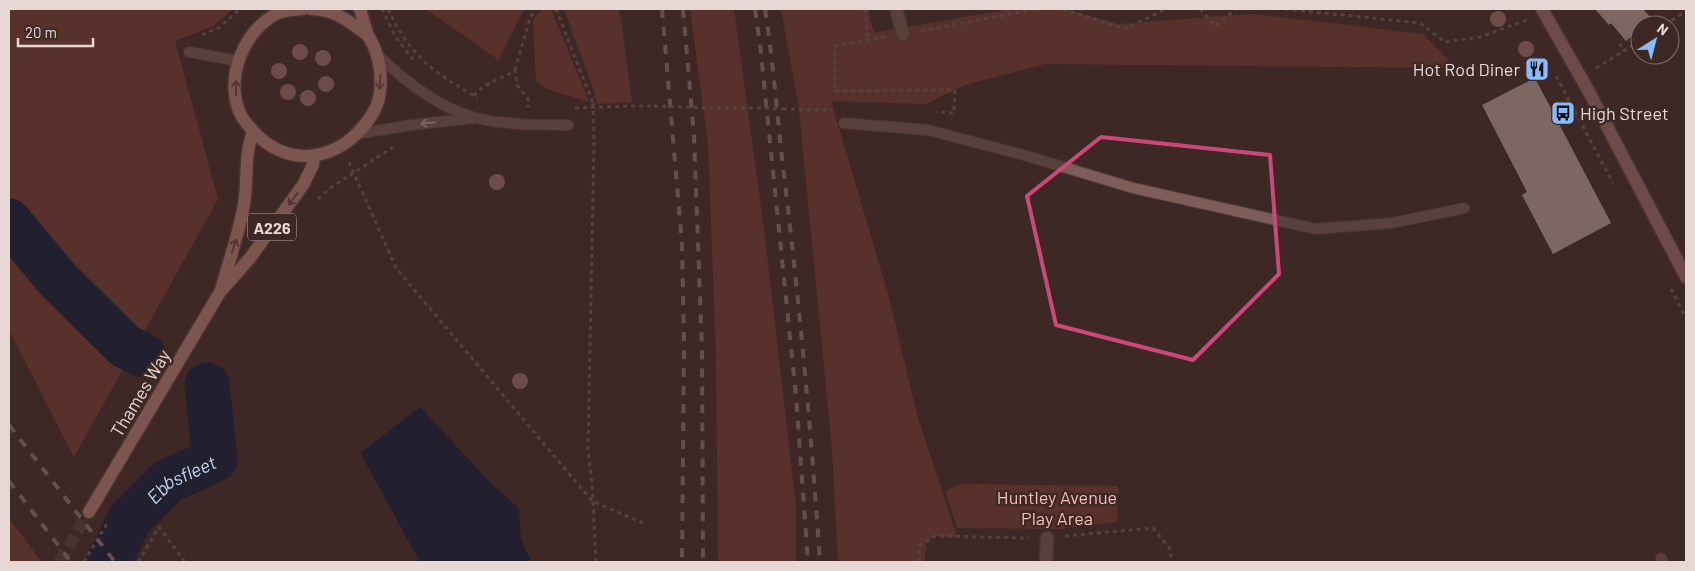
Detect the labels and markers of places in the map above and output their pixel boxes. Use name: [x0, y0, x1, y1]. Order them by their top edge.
restaurant icon: Hot Rod Diner: [1524, 56, 1550, 82]
place label: Hot Rod Diner: [1413, 58, 1520, 80]
bus stop icon: High Street: [1550, 100, 1576, 126]
place label: High Street: [1580, 102, 1668, 124]

